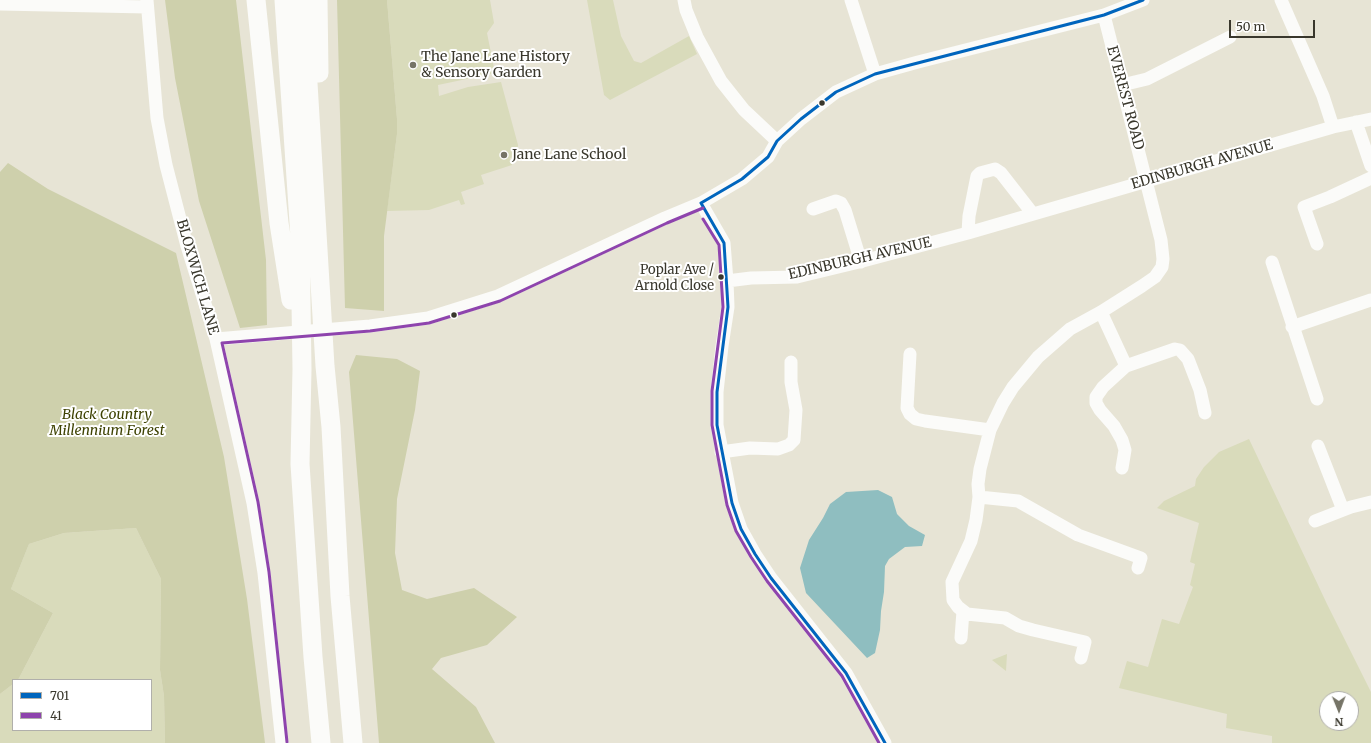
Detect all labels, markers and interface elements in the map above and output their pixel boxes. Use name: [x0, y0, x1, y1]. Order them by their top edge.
scale bar: [1231, 12, 1317, 38]
text: 50 m: [1236, 19, 1265, 34]
street label: EVEREST ROAD: [1103, 44, 1147, 152]
place label: The Jane Lane History & Sensory Garden: [421, 49, 570, 82]
marker: The Jane Lane History & Sensory Garden: [408, 60, 418, 70]
unlabelled marker: [817, 98, 827, 108]
street label: EDINBURGH AVENUE: [1129, 137, 1275, 193]
place label: Jane Lane School: [512, 147, 626, 163]
marker: Jane Lane School: [499, 150, 509, 160]
street label: BLOXWICH LANE: [172, 217, 222, 337]
street label: EDINBURGH AVENUE: [787, 234, 933, 284]
place label: Poplar Ave / Arnold Close: [635, 262, 714, 293]
marker: Poplar Ave / Arnold Close: [716, 272, 726, 282]
unlabelled marker: [449, 310, 459, 320]
park label: Black Country Millennium Forest: [49, 407, 165, 440]
legend: [12, 679, 152, 731]
text: 701: [50, 688, 69, 703]
north arrow: [1319, 691, 1359, 731]
text: 41: [50, 708, 62, 723]
text: N: [1335, 715, 1344, 729]

